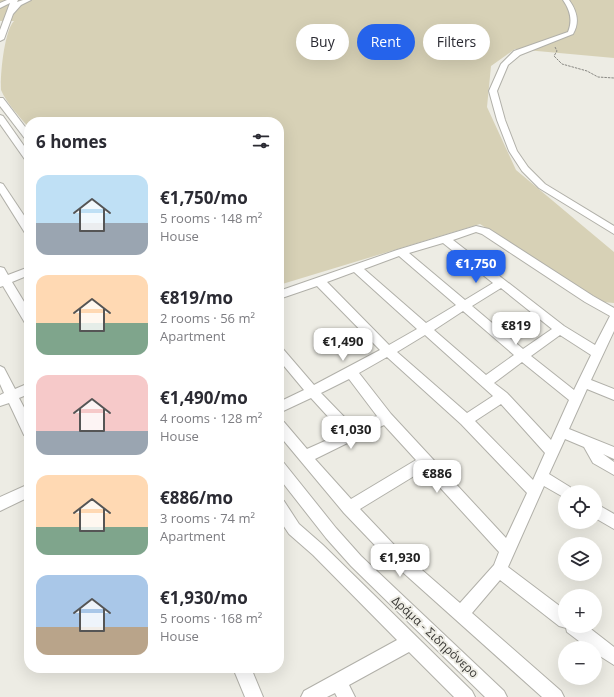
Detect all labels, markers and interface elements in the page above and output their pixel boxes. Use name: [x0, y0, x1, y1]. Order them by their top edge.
chip: Buy: [296, 24, 349, 60]
chip: Rent: [357, 24, 415, 60]
chip: Filters: [423, 24, 490, 60]
text: 6 homes: [36, 130, 107, 153]
icon: filters: [250, 130, 272, 152]
text: €1,750/mo: [160, 186, 248, 209]
icon: home: [68, 191, 116, 239]
text: 5 rooms · 148 m²: [160, 209, 262, 227]
text: House: [160, 227, 199, 245]
pin: €1,750: [443, 250, 509, 284]
text: €1,750: [456, 254, 496, 272]
text: €819/mo: [160, 286, 233, 309]
icon: home: [68, 291, 116, 339]
text: 2 rooms · 56 m²: [160, 309, 255, 327]
pin: €819: [492, 312, 540, 346]
text: €819: [501, 316, 531, 334]
text: Apartment: [160, 327, 225, 345]
pin: €1,490: [310, 328, 376, 362]
text: €1,490: [323, 332, 363, 350]
text: €1,490/mo: [160, 386, 248, 409]
icon: home: [68, 391, 116, 439]
text: 4 rooms · 128 m²: [160, 409, 262, 427]
pin: €1,030: [318, 416, 384, 450]
text: €1,030: [331, 420, 371, 438]
text: House: [160, 427, 199, 445]
pin: €886: [413, 460, 461, 494]
text: €886: [422, 464, 452, 482]
map controls: [558, 485, 602, 685]
button: locate: [558, 485, 602, 529]
text: €886/mo: [160, 486, 233, 509]
icon: home: [68, 491, 116, 539]
text: 3 rooms · 74 m²: [160, 509, 255, 527]
text: Apartment: [160, 527, 225, 545]
button: layers: [558, 537, 602, 581]
pin: €1,930: [367, 544, 433, 578]
text: €1,930: [380, 548, 420, 566]
text: €1,930/mo: [160, 586, 248, 609]
button: +: [558, 589, 602, 633]
icon: home: [68, 591, 116, 639]
street label: Δράμα - Σιδηρόνερο: [388, 592, 482, 681]
text: 5 rooms · 168 m²: [160, 609, 262, 627]
text: House: [160, 627, 199, 645]
button: −: [558, 641, 602, 685]

